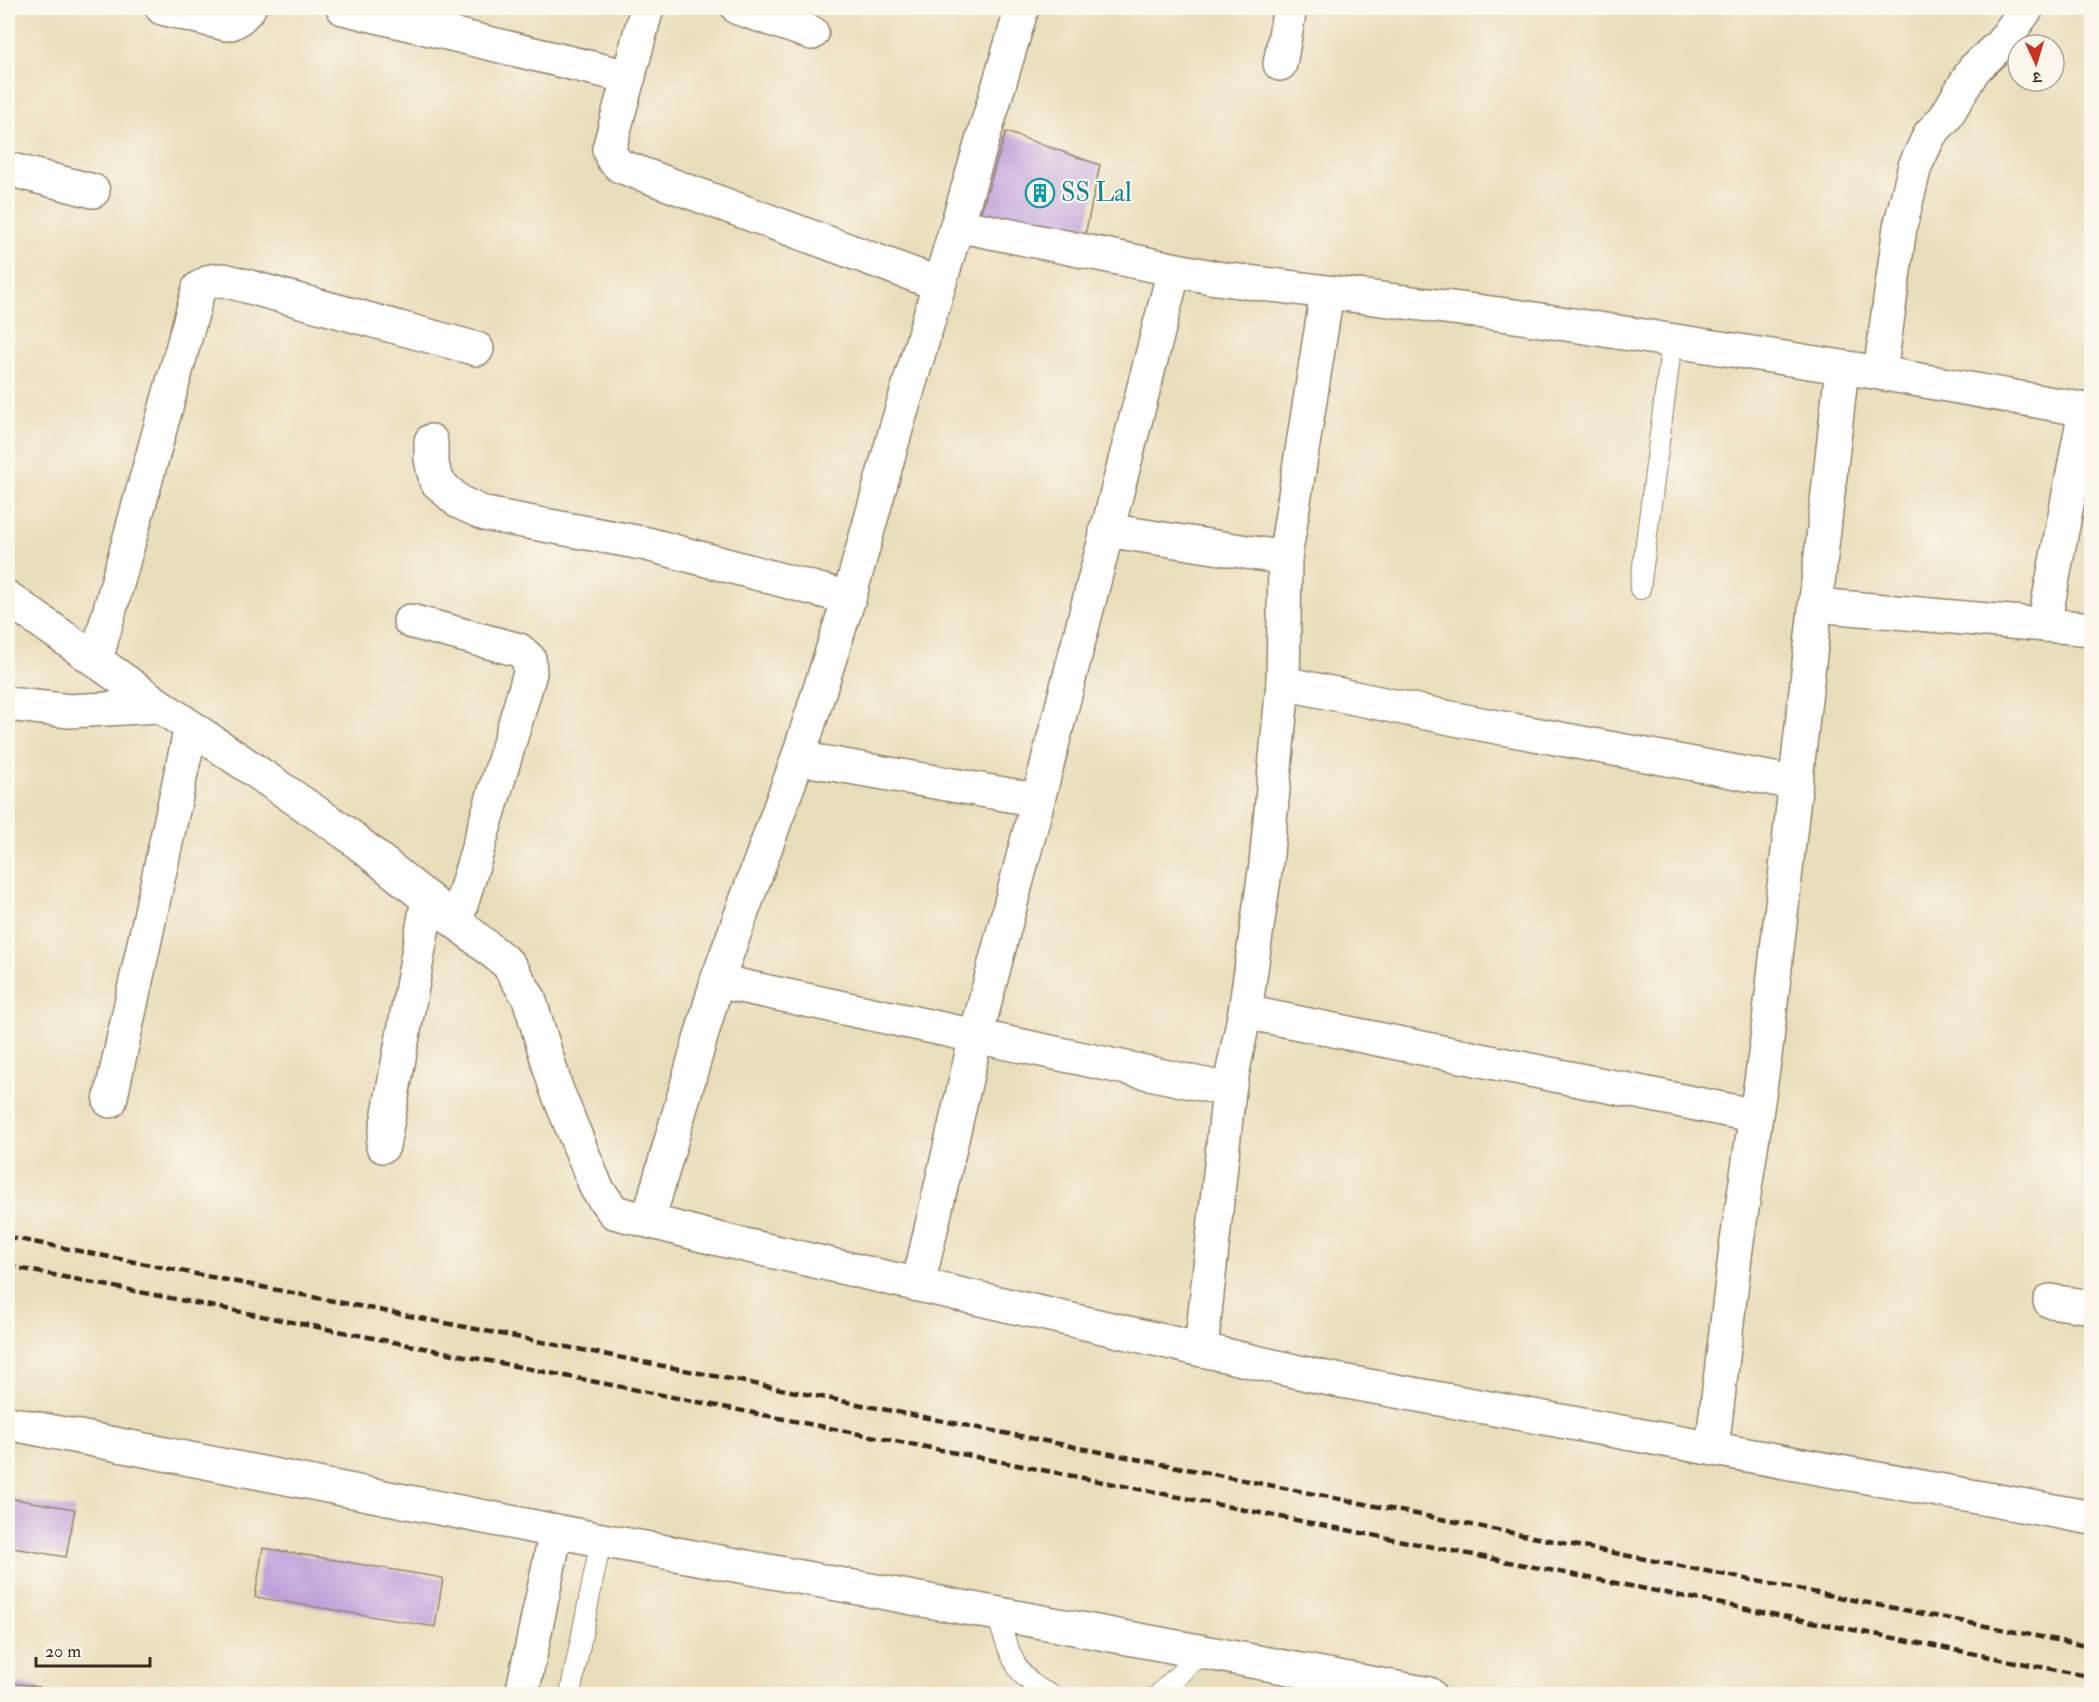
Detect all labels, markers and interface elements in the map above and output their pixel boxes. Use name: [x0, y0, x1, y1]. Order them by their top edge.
north arrow: [2006, 33, 2066, 93]
text: उ: [2030, 67, 2043, 87]
building icon: SS Lal: [1024, 177, 1056, 209]
place label: SS Lal: [1061, 177, 1132, 209]
scale bar: [36, 1630, 150, 1668]
text: 20 m: [45, 1640, 81, 1663]

